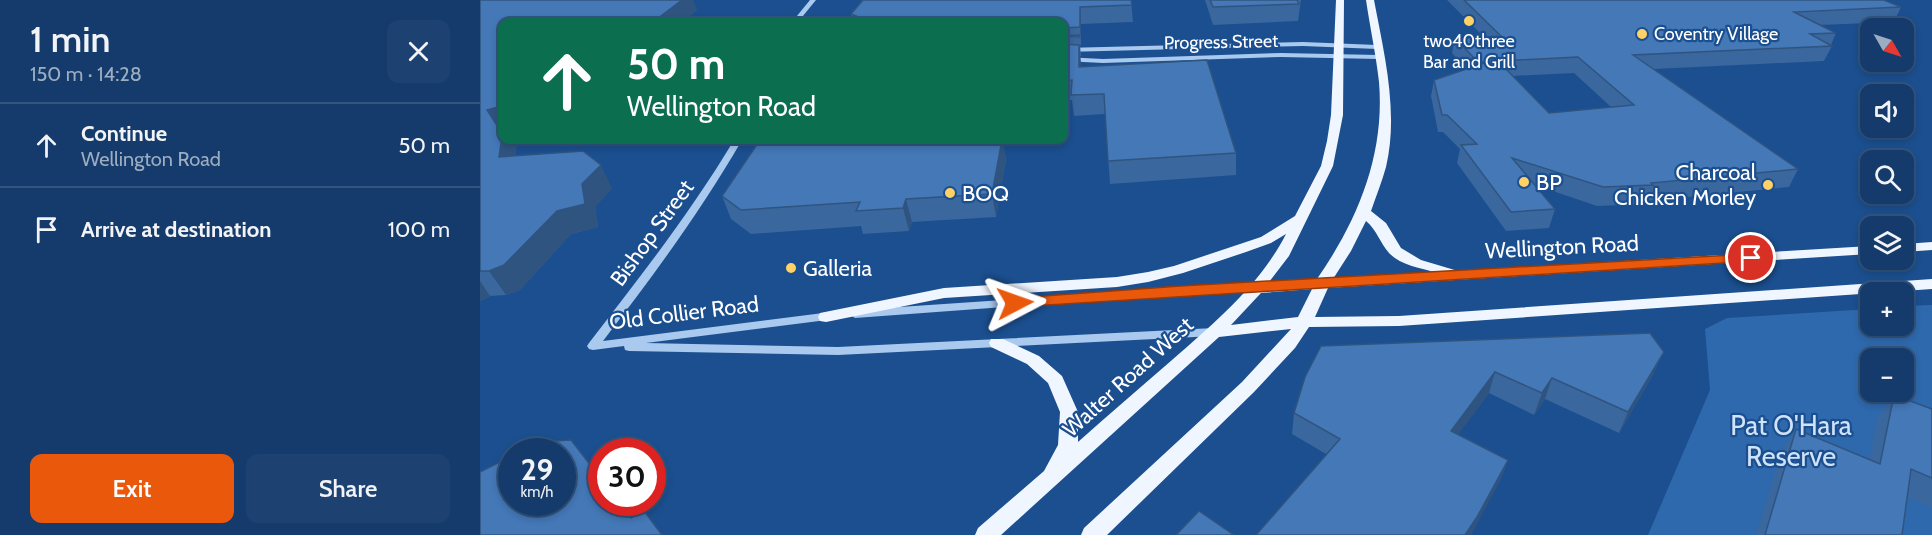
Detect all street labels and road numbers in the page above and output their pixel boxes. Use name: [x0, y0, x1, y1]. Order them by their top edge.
street label: Progress Street: [1164, 30, 1278, 54]
street label: Bishop Street: [604, 174, 700, 291]
street label: Wellington Road: [1484, 229, 1640, 265]
street label: Old Collier Road: [608, 290, 760, 336]
street label: Walter Road West: [1057, 311, 1199, 443]

